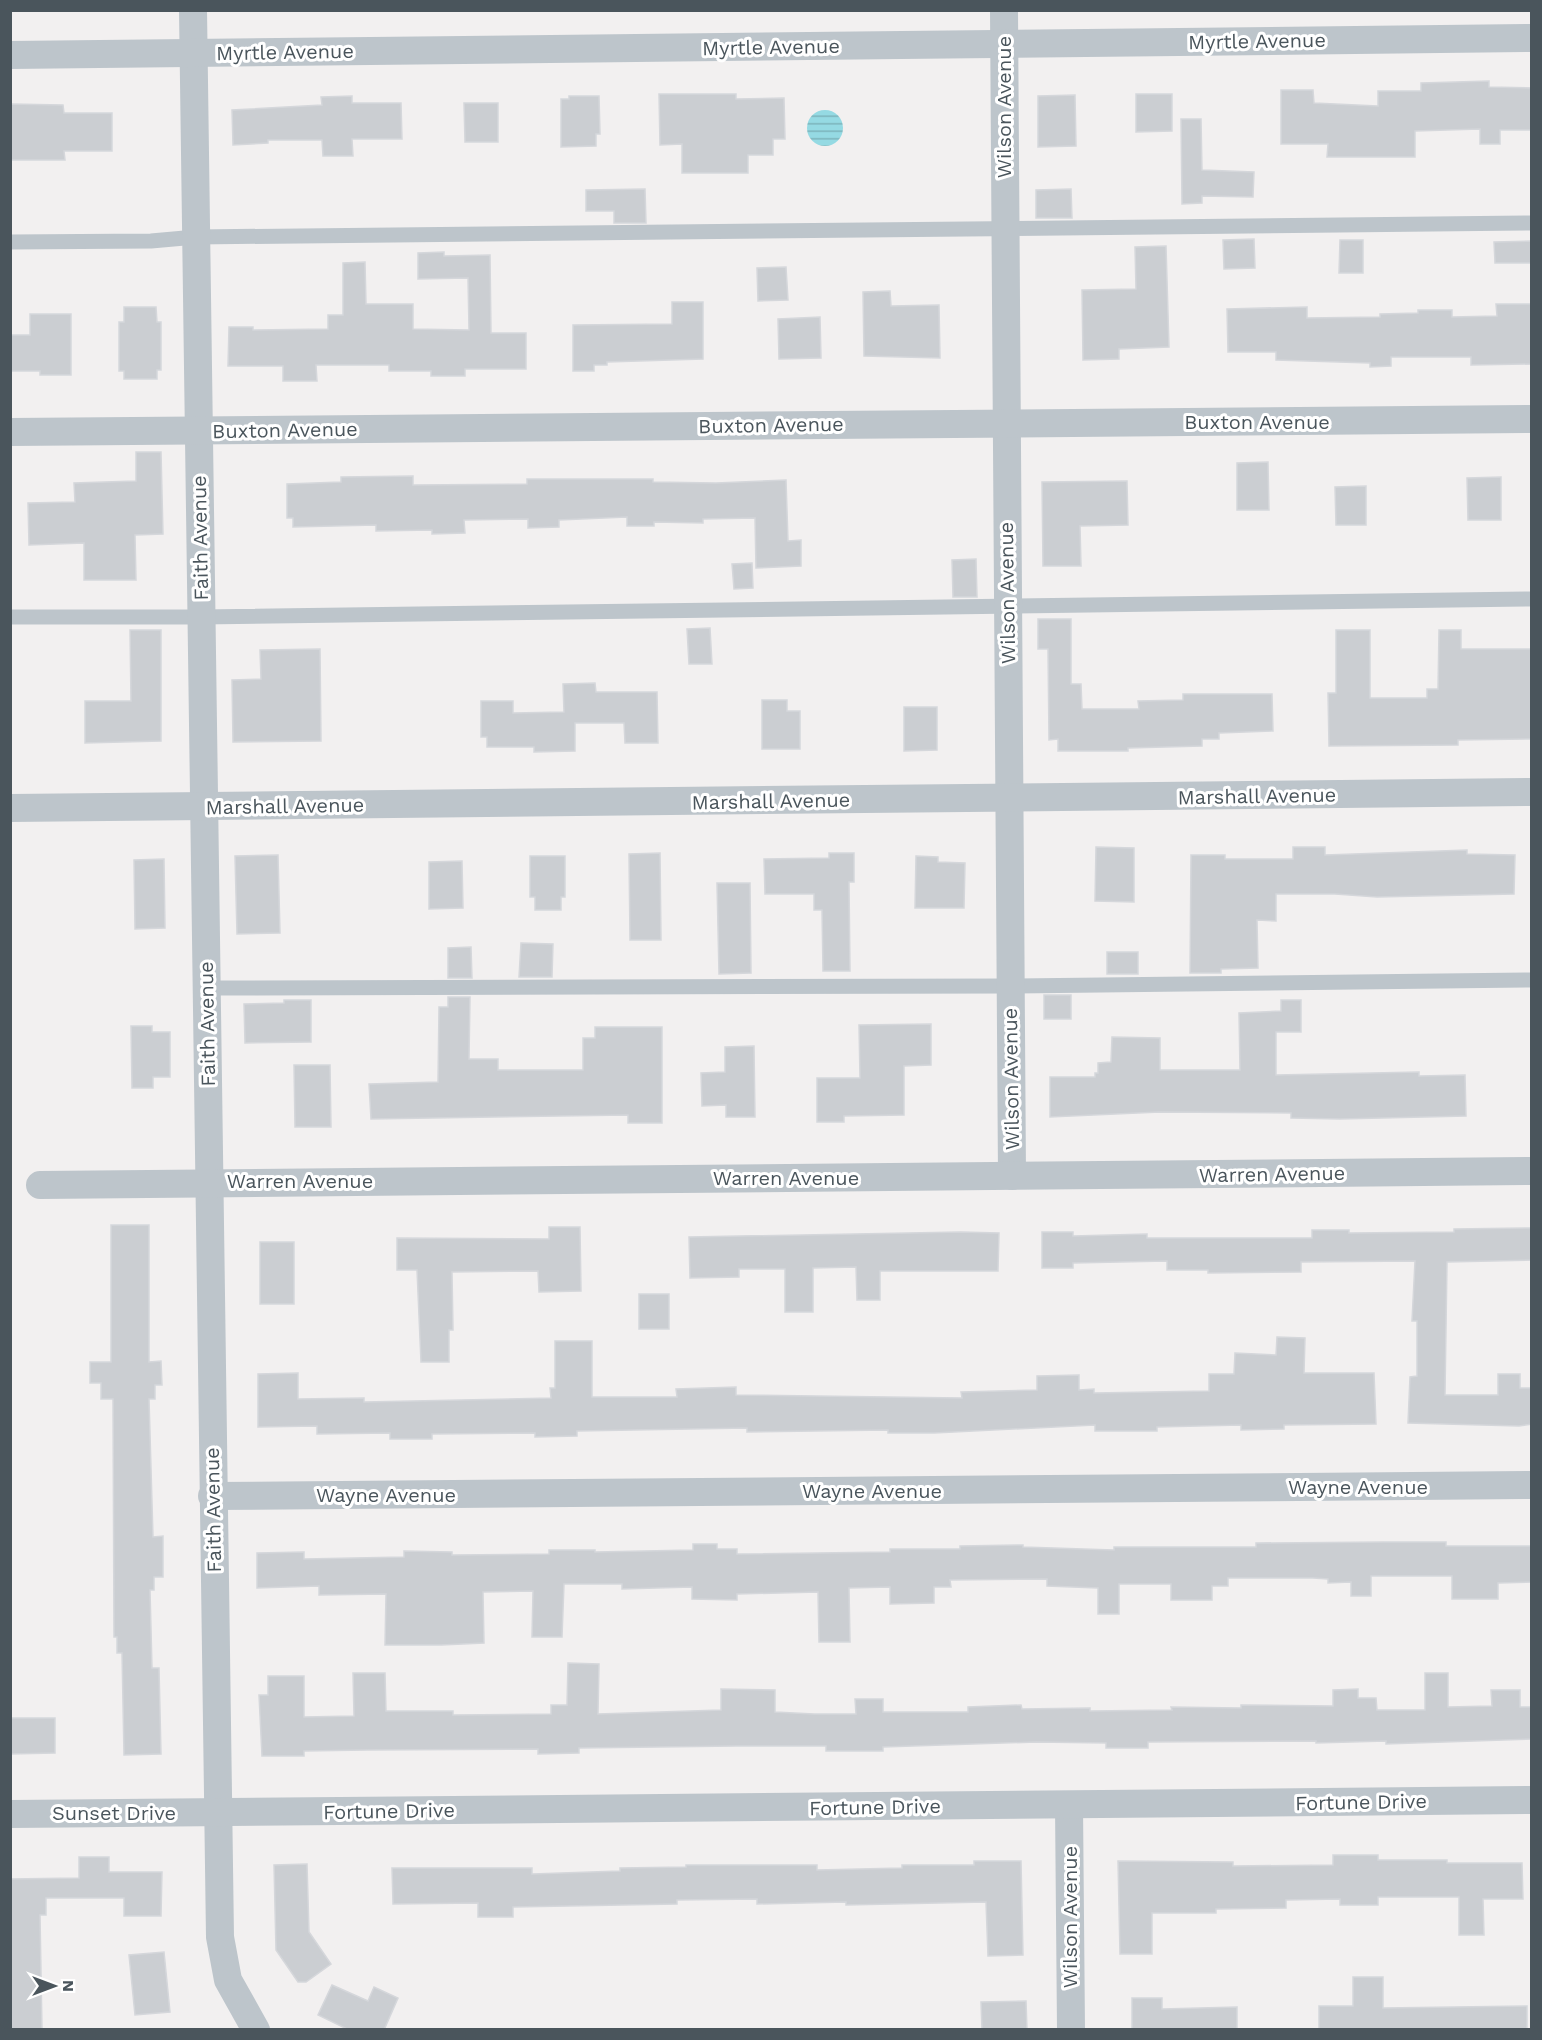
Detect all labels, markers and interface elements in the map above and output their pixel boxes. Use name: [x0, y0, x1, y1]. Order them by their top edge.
street label: Myrtle Avenue: [1188, 28, 1326, 54]
street label: Myrtle Avenue: [702, 34, 840, 60]
street label: Wilson Avenue: [992, 36, 1016, 178]
street label: Myrtle Avenue: [216, 39, 354, 65]
street label: Buxton Avenue: [1184, 410, 1330, 434]
street label: Buxton Avenue: [698, 412, 844, 438]
street label: Buxton Avenue: [212, 417, 358, 443]
street label: Faith Avenue: [187, 475, 213, 601]
street label: Wilson Avenue: [994, 522, 1020, 664]
street label: Marshall Avenue: [1178, 783, 1336, 809]
street label: Marshall Avenue: [692, 788, 850, 814]
street label: Marshall Avenue: [206, 793, 364, 819]
street label: Faith Avenue: [194, 961, 220, 1087]
street label: Wilson Avenue: [998, 1008, 1024, 1150]
street label: Warren Avenue: [1199, 1161, 1345, 1187]
street label: Warren Avenue: [713, 1166, 859, 1190]
street label: Warren Avenue: [227, 1169, 373, 1193]
street label: Faith Avenue: [200, 1447, 226, 1573]
street label: Wayne Avenue: [1288, 1475, 1428, 1499]
street label: Wayne Avenue: [802, 1479, 942, 1503]
street label: Wayne Avenue: [316, 1483, 456, 1507]
street label: Fortune Drive: [1295, 1789, 1427, 1815]
street label: Fortune Drive: [809, 1794, 941, 1820]
street label: Fortune Drive: [323, 1798, 455, 1824]
street label: Sunset Drive: [52, 1801, 176, 1825]
street label: Wilson Avenue: [1058, 1846, 1082, 1988]
north arrow: [24, 1956, 84, 2016]
text: N: [59, 1980, 78, 1992]

